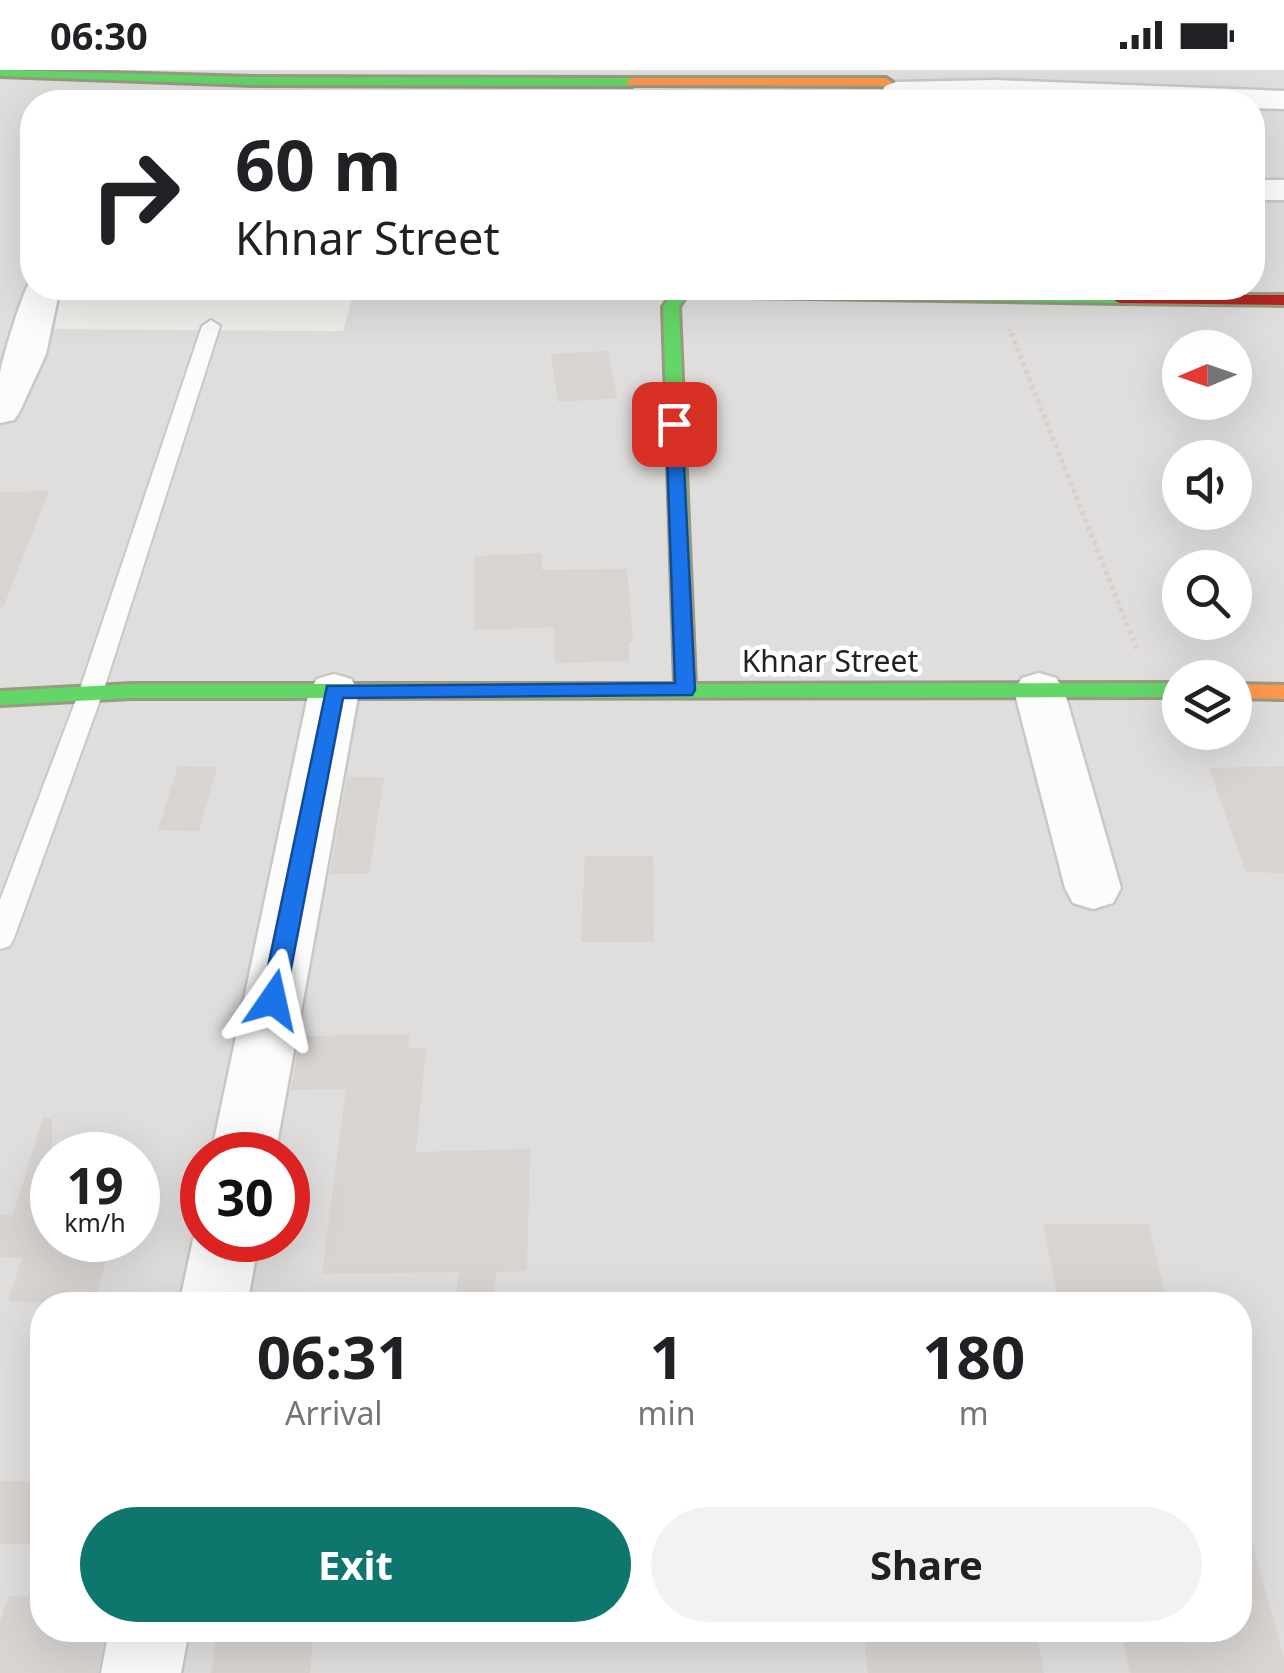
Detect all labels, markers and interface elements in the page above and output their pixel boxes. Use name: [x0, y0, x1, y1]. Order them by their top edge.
text: 06:30: [50, 9, 148, 61]
text: 60 m: [235, 116, 402, 212]
icon: right: [70, 130, 200, 260]
text: Khnar Street: [235, 207, 500, 268]
north arrow: [1162, 330, 1252, 420]
map controls: [1162, 330, 1252, 750]
pin: [632, 382, 717, 467]
icon: arrive: [647, 397, 702, 452]
button: sound: [1162, 440, 1252, 530]
button: search: [1162, 550, 1252, 640]
street label: Khnar Street: [742, 640, 918, 681]
button: layers: [1162, 660, 1252, 750]
position arrow: [221, 948, 325, 1052]
speed limit sign: 30: [180, 1132, 310, 1262]
text: 19: [66, 1151, 124, 1219]
text: km/h: [64, 1205, 126, 1239]
text: 06:31: [257, 1315, 411, 1397]
text: 1: [649, 1315, 684, 1397]
text: 180: [922, 1315, 1025, 1397]
text: Arrival: [285, 1391, 383, 1434]
text: min: [638, 1391, 696, 1434]
text: m: [959, 1391, 989, 1434]
button: Exit: [80, 1507, 631, 1622]
button: Share: [651, 1507, 1202, 1622]

